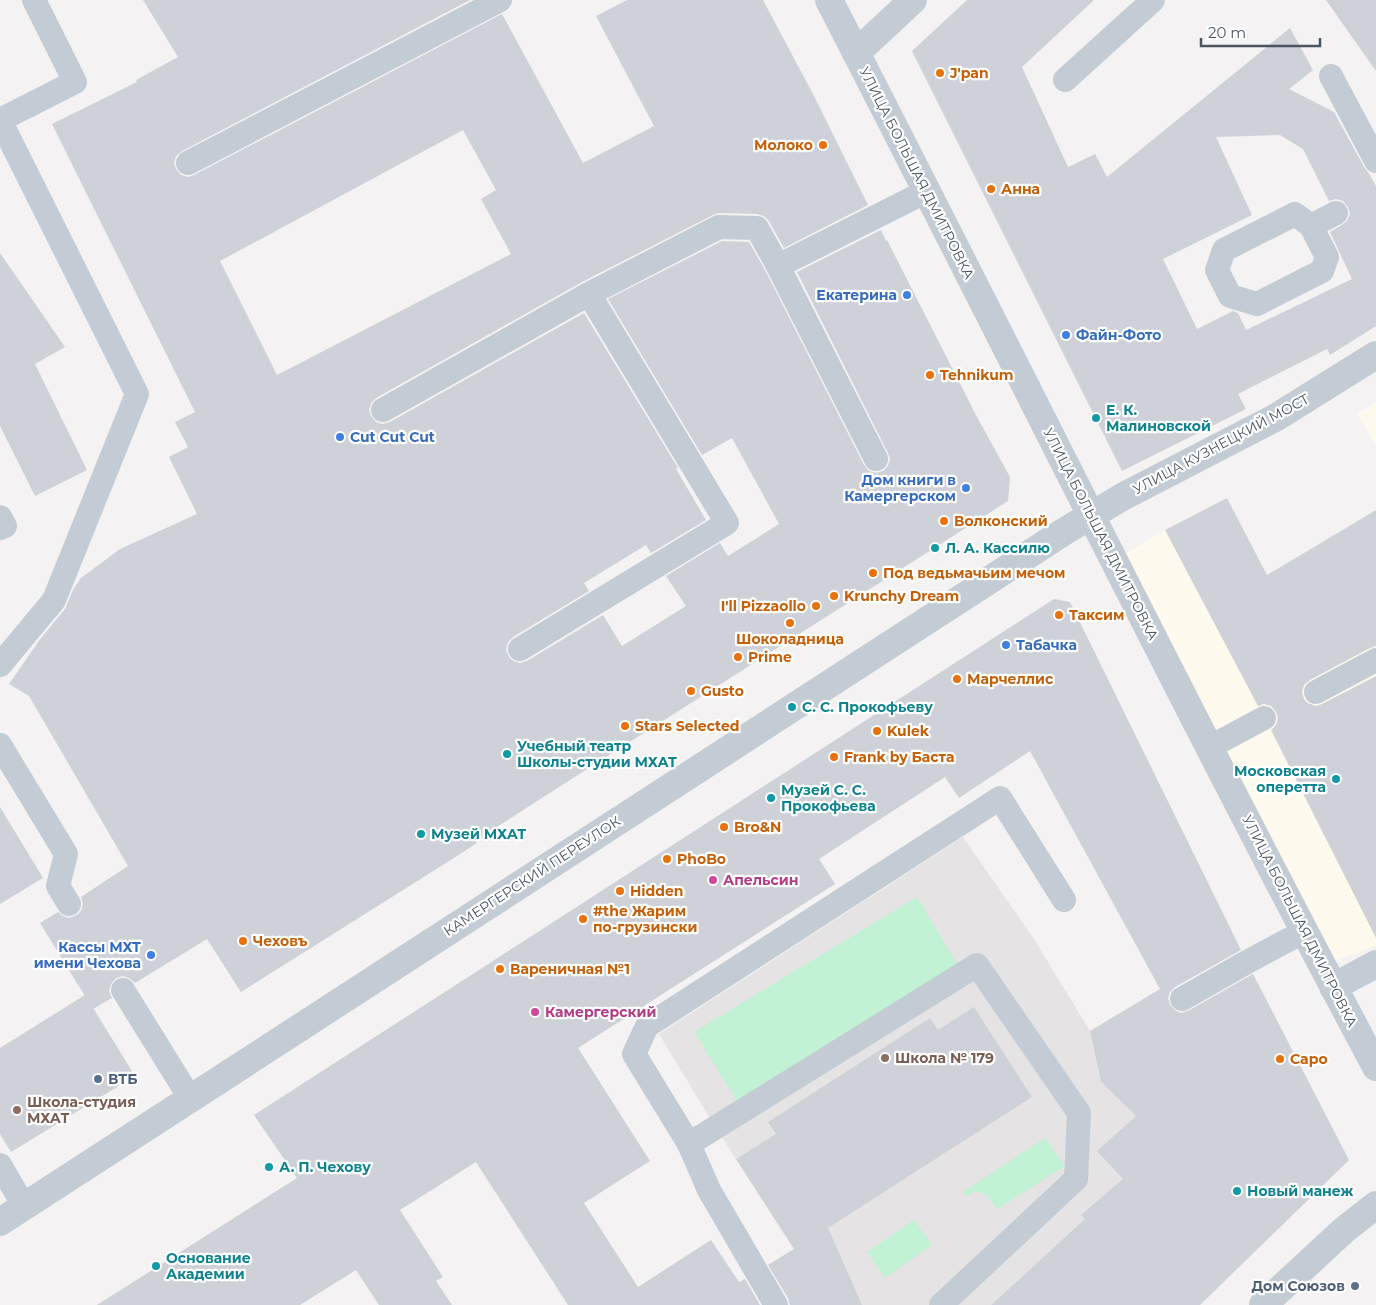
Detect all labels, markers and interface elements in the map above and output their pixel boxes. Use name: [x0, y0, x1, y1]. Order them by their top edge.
scale bar: [1201, 15, 1320, 47]
text: 20 m: [1208, 23, 1246, 42]
street label: УЛИЦА БОЛЬШАЯ ДМИТРОВКА: [855, 64, 979, 283]
place label: J'pan: [949, 64, 989, 82]
marker: J'pan: [934, 67, 946, 79]
place label: Молоко: [754, 136, 813, 154]
marker: Молоко: [817, 139, 829, 151]
place label: Анна: [1001, 180, 1040, 198]
marker: Анна: [985, 183, 997, 195]
place label: Екатерина: [816, 286, 897, 304]
marker: Екатерина: [901, 289, 913, 301]
place label: Файн-Фото: [1076, 326, 1161, 344]
marker: Файн-Фото: [1060, 329, 1072, 341]
place label: Tehnikum: [940, 366, 1014, 384]
marker: Tehnikum: [924, 369, 936, 381]
street label: УЛИЦА КУЗНЕЦКИЙ МОСТ: [1130, 389, 1313, 498]
place label: Е. К. Малиновской: [1106, 401, 1211, 435]
marker: Е. К. Малиновской: [1090, 412, 1102, 424]
street label: УЛИЦА БОЛЬШАЯ ДМИТРОВКА: [1039, 425, 1163, 644]
place label: Cut Cut Cut: [350, 428, 435, 446]
marker: Cut Cut Cut: [334, 431, 346, 443]
place label: Дом книги в Камергерском: [844, 471, 956, 505]
marker: Дом книги в Камергерском: [960, 482, 972, 494]
place label: Волконский: [954, 512, 1048, 530]
marker: Волконский: [938, 515, 950, 527]
place label: Л. А. Кассилю: [945, 539, 1050, 557]
marker: Л. А. Кассилю: [929, 542, 941, 554]
place label: Под ведьмачьим мечом: [883, 564, 1066, 582]
marker: Под ведьмачьим мечом: [867, 567, 879, 579]
place label: Krunchy Dream: [844, 587, 959, 605]
marker: Krunchy Dream: [828, 590, 840, 602]
place label: I'll Pizzaollo: [721, 597, 806, 615]
marker: I'll Pizzaollo: [810, 600, 822, 612]
place label: Таксим: [1069, 606, 1124, 624]
marker: Таксим: [1053, 609, 1065, 621]
marker: Шоколадница: [784, 617, 796, 629]
place label: Шоколадница: [736, 630, 844, 648]
place label: Табачка: [1016, 636, 1077, 654]
marker: Табачка: [1000, 639, 1012, 651]
place label: Prime: [748, 648, 792, 666]
marker: Prime: [732, 651, 744, 663]
place label: Марчеллис: [967, 670, 1054, 688]
marker: Марчеллис: [951, 673, 963, 685]
place label: Gusto: [701, 682, 744, 700]
marker: Gusto: [685, 685, 697, 697]
place label: С. С. Прокофьеву: [802, 698, 933, 716]
marker: С. С. Прокофьеву: [786, 701, 798, 713]
place label: Stars Selected: [635, 717, 739, 735]
marker: Stars Selected: [619, 720, 631, 732]
place label: Kulek: [887, 722, 930, 740]
marker: Kulek: [871, 725, 883, 737]
place label: Учебный театр Школы-студии МХАТ: [517, 737, 677, 771]
marker: Учебный театр Школы-студии МХАТ: [501, 748, 513, 760]
place label: Frank by Баста: [844, 748, 955, 766]
marker: Frank by Баста: [828, 751, 840, 763]
place label: Московская оперетта: [1234, 762, 1326, 796]
marker: Московская оперетта: [1330, 773, 1342, 785]
place label: Музей С. С. Прокофьева: [781, 781, 876, 815]
marker: Музей С. С. Прокофьева: [765, 792, 777, 804]
street label: КАМЕРГЕРСКИЙ ПЕРЕУЛОК: [440, 812, 624, 940]
street label: УЛИЦА БОЛЬШАЯ ДМИТРОВКА: [1238, 812, 1362, 1031]
place label: Bro&N: [734, 818, 781, 836]
marker: Bro&N: [718, 821, 730, 833]
place label: Музей МХАТ: [431, 825, 526, 843]
marker: Музей МХАТ: [415, 828, 427, 840]
place label: PhoBo: [677, 850, 726, 868]
marker: PhoBo: [661, 853, 673, 865]
place label: Апельсин: [723, 871, 798, 889]
marker: Апельсин: [707, 874, 719, 886]
place label: Hidden: [630, 882, 683, 900]
marker: Hidden: [614, 885, 626, 897]
place label: #the Жарим по-грузински: [593, 902, 697, 936]
marker: #the Жарим по-грузински: [577, 913, 589, 925]
place label: Чеховъ: [253, 932, 308, 950]
marker: Чеховъ: [237, 935, 249, 947]
place label: Кассы МХТ имени Чехова: [34, 938, 141, 972]
marker: Кассы МХТ имени Чехова: [145, 949, 157, 961]
place label: Вареничная №1: [510, 960, 630, 978]
marker: Вареничная №1: [494, 963, 506, 975]
place label: Камергерский: [545, 1003, 656, 1021]
marker: Камергерский: [529, 1006, 541, 1018]
place label: Школа № 179: [895, 1049, 994, 1067]
place label: Capo: [1290, 1050, 1328, 1068]
marker: Школа № 179: [879, 1052, 891, 1064]
marker: Capo: [1274, 1053, 1286, 1065]
place label: ВТБ: [108, 1070, 138, 1088]
marker: ВТБ: [92, 1073, 104, 1085]
place label: Школа-студия МХАТ: [27, 1093, 136, 1127]
marker: Школа-студия МХАТ: [11, 1104, 23, 1116]
place label: А. П. Чехову: [279, 1158, 371, 1176]
marker: А. П. Чехову: [263, 1161, 275, 1173]
place label: Новый манеж: [1247, 1182, 1354, 1200]
marker: Новый манеж: [1231, 1185, 1243, 1197]
place label: Основание Академии: [166, 1249, 251, 1283]
marker: Основание Академии: [150, 1260, 162, 1272]
place label: Дом Союзов: [1251, 1277, 1345, 1295]
marker: Дом Союзов: [1349, 1280, 1361, 1292]

